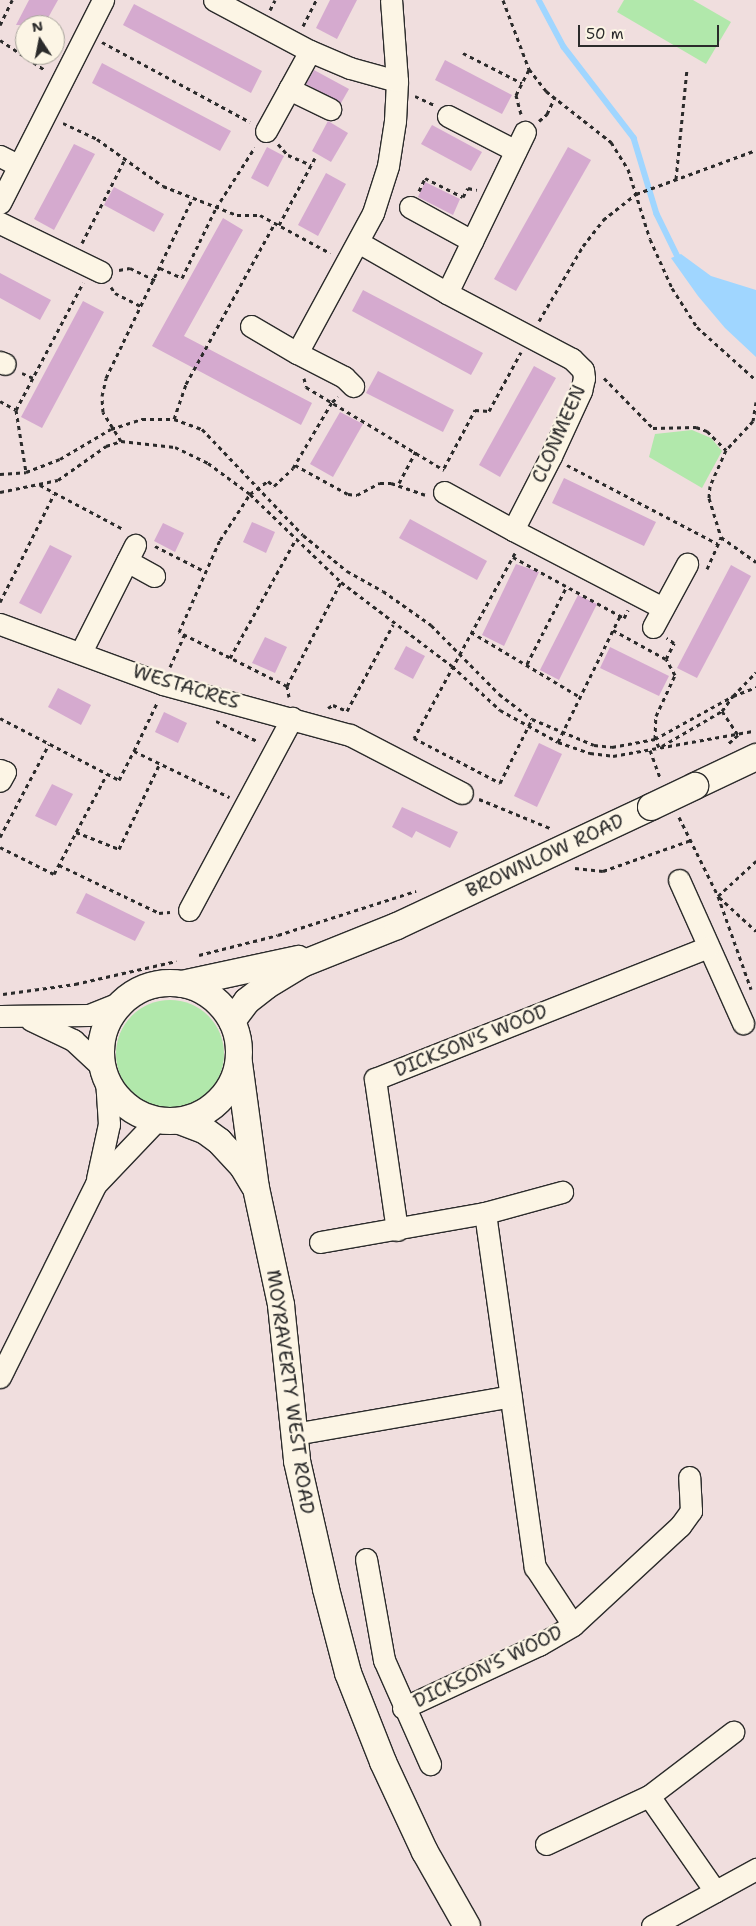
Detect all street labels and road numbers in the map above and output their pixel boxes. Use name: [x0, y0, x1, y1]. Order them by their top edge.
street label: CLONMEEN: [527, 381, 591, 487]
street label: WESTACRES: [130, 660, 242, 714]
street label: BROWNLOW ROAD: [462, 809, 628, 903]
street label: DICKSON'S WOOD: [391, 1000, 551, 1082]
street label: MOYRAVERTY WEST ROAD: [262, 1268, 318, 1516]
street label: DICKSON'S WOOD: [410, 1621, 566, 1713]

